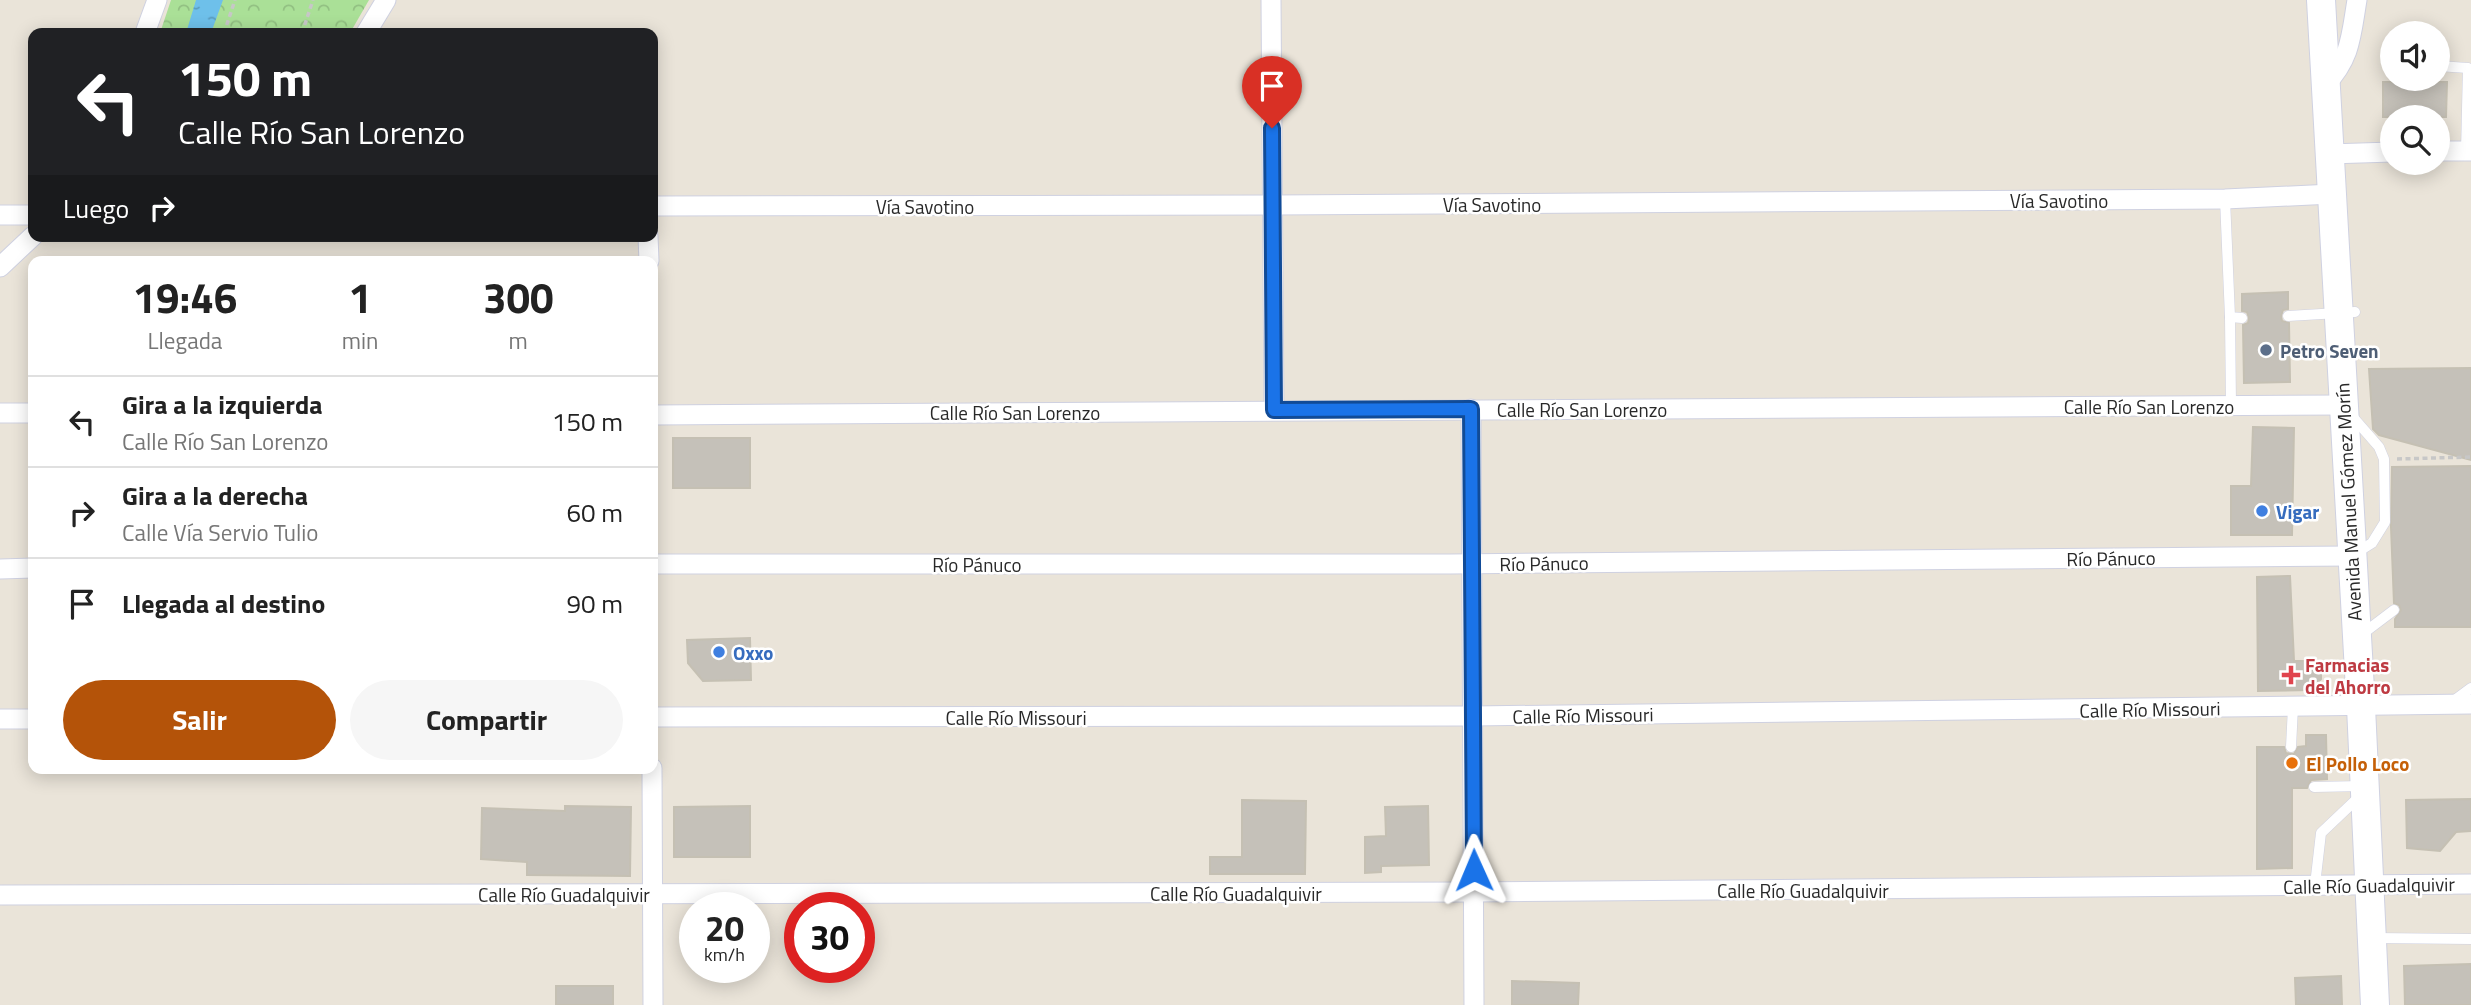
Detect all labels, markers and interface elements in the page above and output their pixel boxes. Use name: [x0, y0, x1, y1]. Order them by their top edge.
map controls: [2380, 21, 2450, 175]
button: sound: [2380, 21, 2450, 91]
text: 150 m: [178, 40, 312, 115]
icon: left: [63, 56, 154, 147]
pin: [1242, 56, 1302, 128]
icon: arrive: [1253, 67, 1291, 105]
button: search: [2380, 105, 2450, 175]
text: Calle Río San Lorenzo: [178, 108, 465, 156]
street label: Vía Savotino: [2010, 186, 2108, 215]
text: Luego: [63, 189, 129, 228]
icon: right: [143, 189, 181, 227]
street label: Vía Savotino: [1443, 190, 1541, 219]
street label: Vía Savotino: [876, 192, 974, 221]
text: 19:46: [132, 265, 237, 329]
text: 1: [348, 265, 372, 329]
text: 300: [483, 265, 553, 329]
text: Llegada: [147, 323, 222, 358]
text: min: [342, 323, 378, 358]
text: m: [509, 323, 528, 358]
place label: Petro Seven: [2280, 336, 2379, 365]
marker: Petro Seven: [2258, 342, 2274, 358]
street label: Avenida Manuel Gómez Morín: [2327, 382, 2369, 622]
text: Gira a la izquierda: [122, 385, 323, 424]
street label: Calle Río San Lorenzo: [2064, 392, 2234, 421]
street label: Calle Río San Lorenzo: [1497, 395, 1667, 424]
street label: Calle Río San Lorenzo: [930, 398, 1100, 427]
text: 150 m: [552, 402, 623, 441]
icon: left: [63, 403, 101, 441]
text: Calle Río San Lorenzo: [122, 424, 328, 459]
text: Gira a la derecha: [122, 476, 308, 515]
text: 60 m: [566, 493, 623, 532]
icon: right: [63, 494, 101, 532]
place label: Vigar: [2276, 497, 2319, 526]
marker: Vigar: [2254, 503, 2270, 519]
text: Calle Vía Servio Tulio: [122, 515, 319, 550]
street label: Río Pánuco: [2066, 543, 2156, 573]
street label: Río Pánuco: [1499, 548, 1589, 578]
street label: Río Pánuco: [932, 550, 1022, 579]
text: Llegada al destino: [122, 584, 325, 623]
text: 90 m: [566, 584, 623, 623]
icon: arrive: [63, 585, 101, 623]
place label: Oxxo: [733, 638, 773, 667]
marker: Oxxo: [711, 644, 727, 660]
place label: Farmacias del Ahorro: [2305, 650, 2391, 701]
marker: Farmacias del Ahorro: [2283, 667, 2299, 683]
button: Salir: [63, 680, 336, 760]
button: Compartir: [350, 680, 623, 760]
street label: Calle Río Missouri: [2079, 693, 2221, 725]
street label: Calle Río Missouri: [1512, 699, 1654, 731]
street label: Calle Río Missouri: [945, 703, 1087, 732]
place label: El Pollo Loco: [2306, 749, 2409, 778]
marker: El Pollo Loco: [2284, 755, 2300, 771]
position arrow: [1437, 833, 1511, 907]
street label: Calle Río Guadalquivir: [2283, 869, 2456, 901]
street label: Calle Río Guadalquivir: [1717, 876, 1889, 905]
street label: Calle Río Guadalquivir: [1150, 879, 1322, 908]
street label: Calle Río Guadalquivir: [478, 880, 650, 909]
speed limit sign: 30: [784, 892, 875, 983]
text: 20: [705, 901, 744, 955]
text: km/h: [704, 941, 745, 968]

